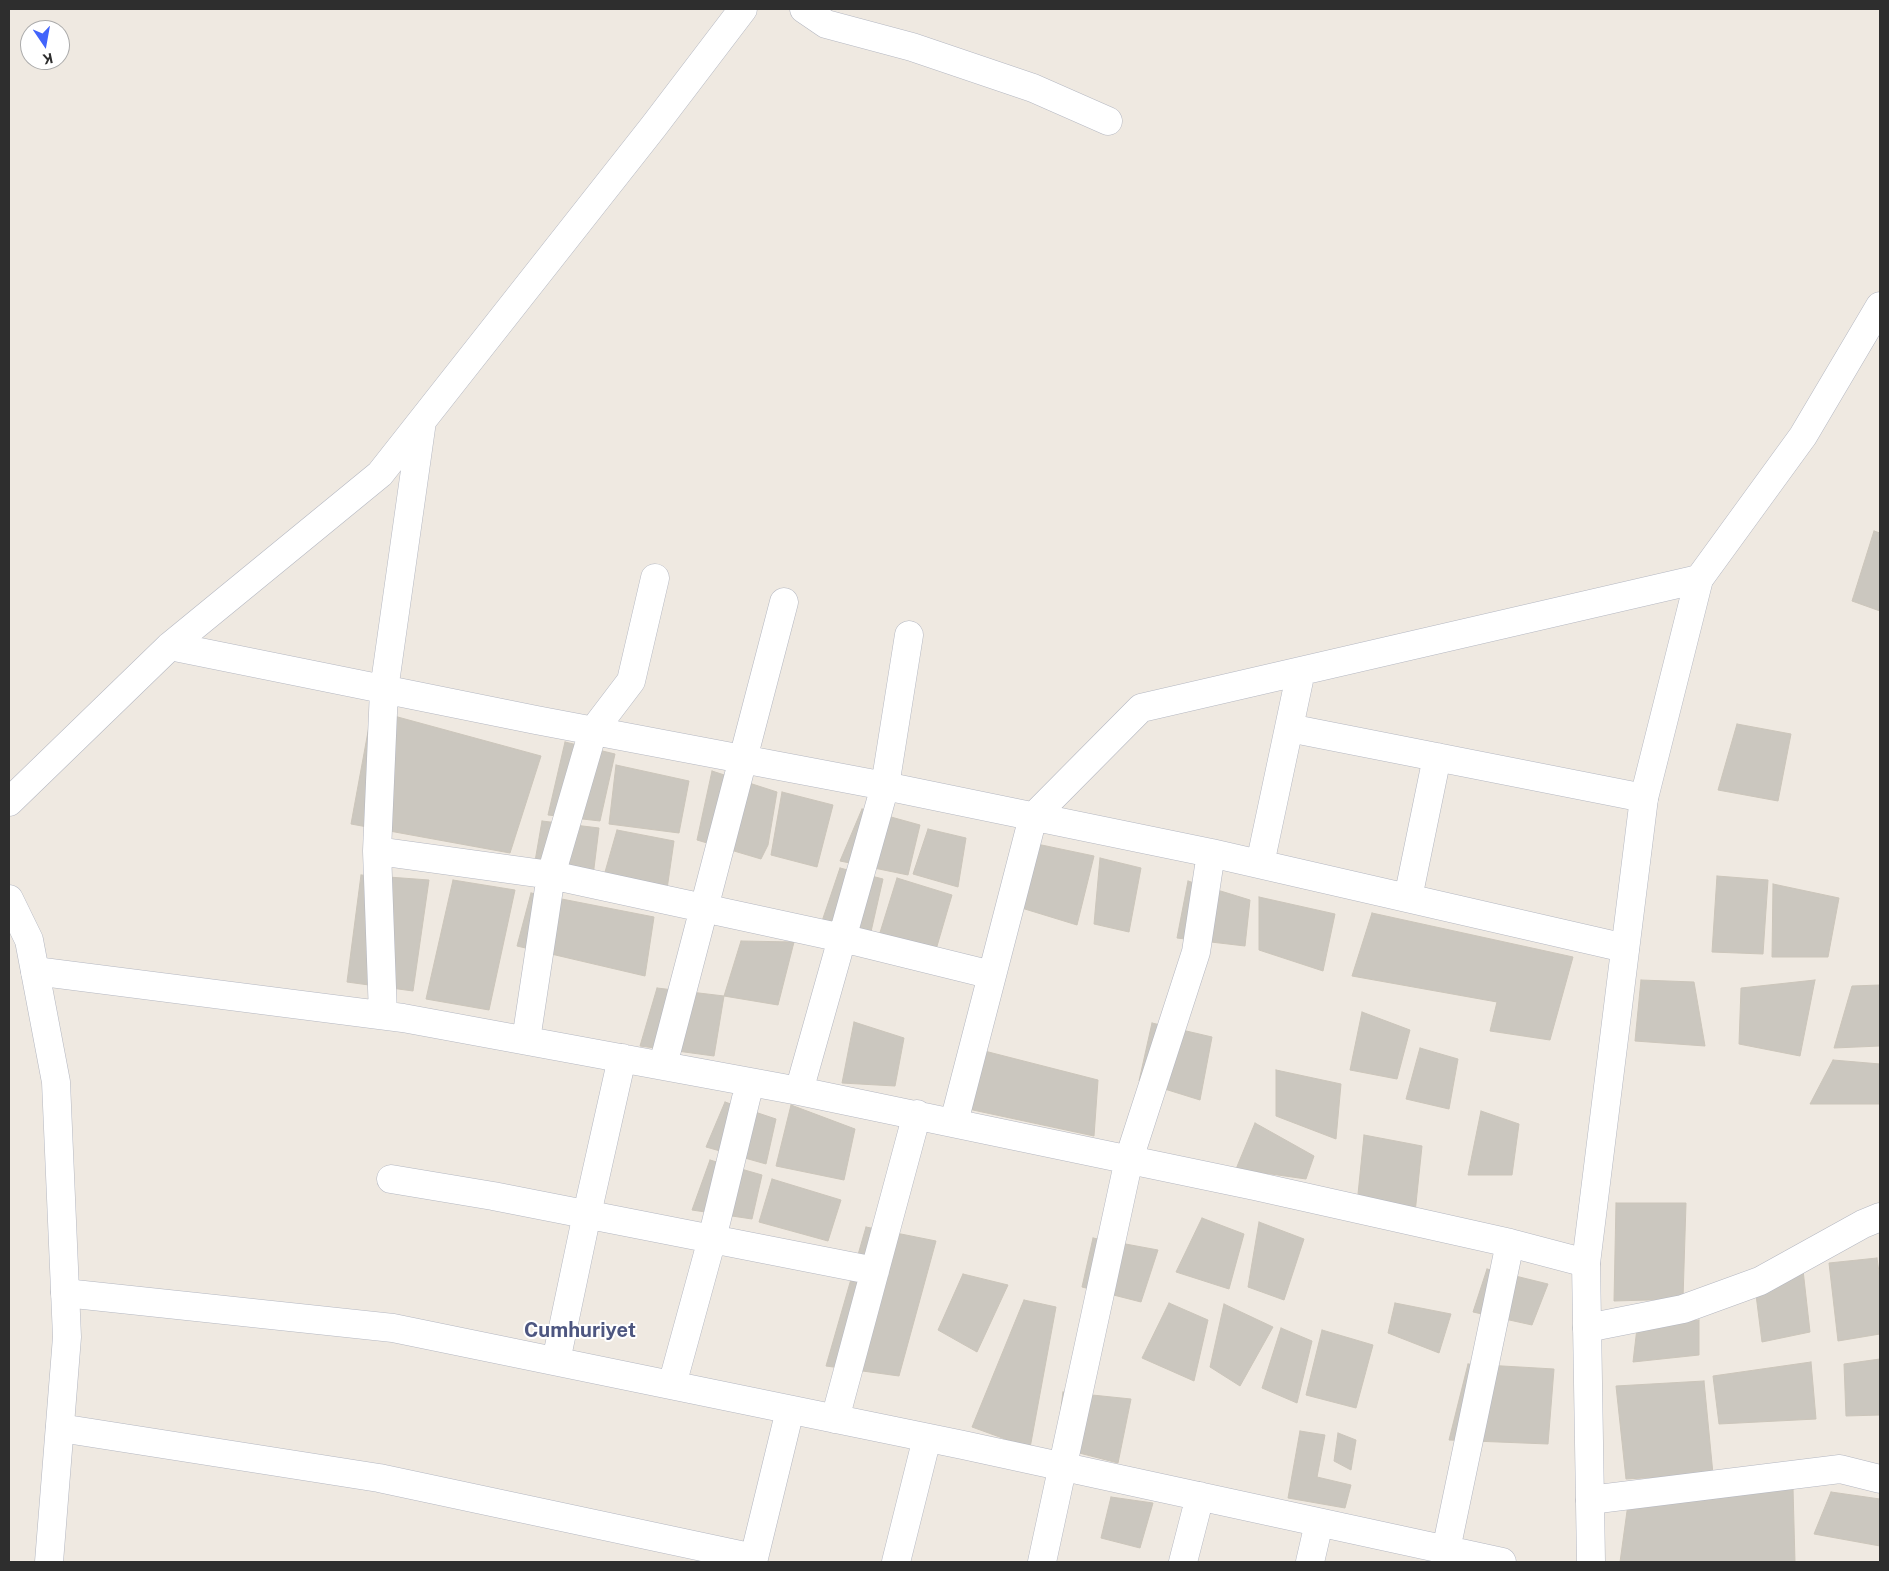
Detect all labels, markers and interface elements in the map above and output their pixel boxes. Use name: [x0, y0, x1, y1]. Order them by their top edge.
north arrow: [20, 20, 70, 70]
text: K: [41, 50, 54, 68]
district label: Cumhuriyet: [524, 1319, 636, 1343]

